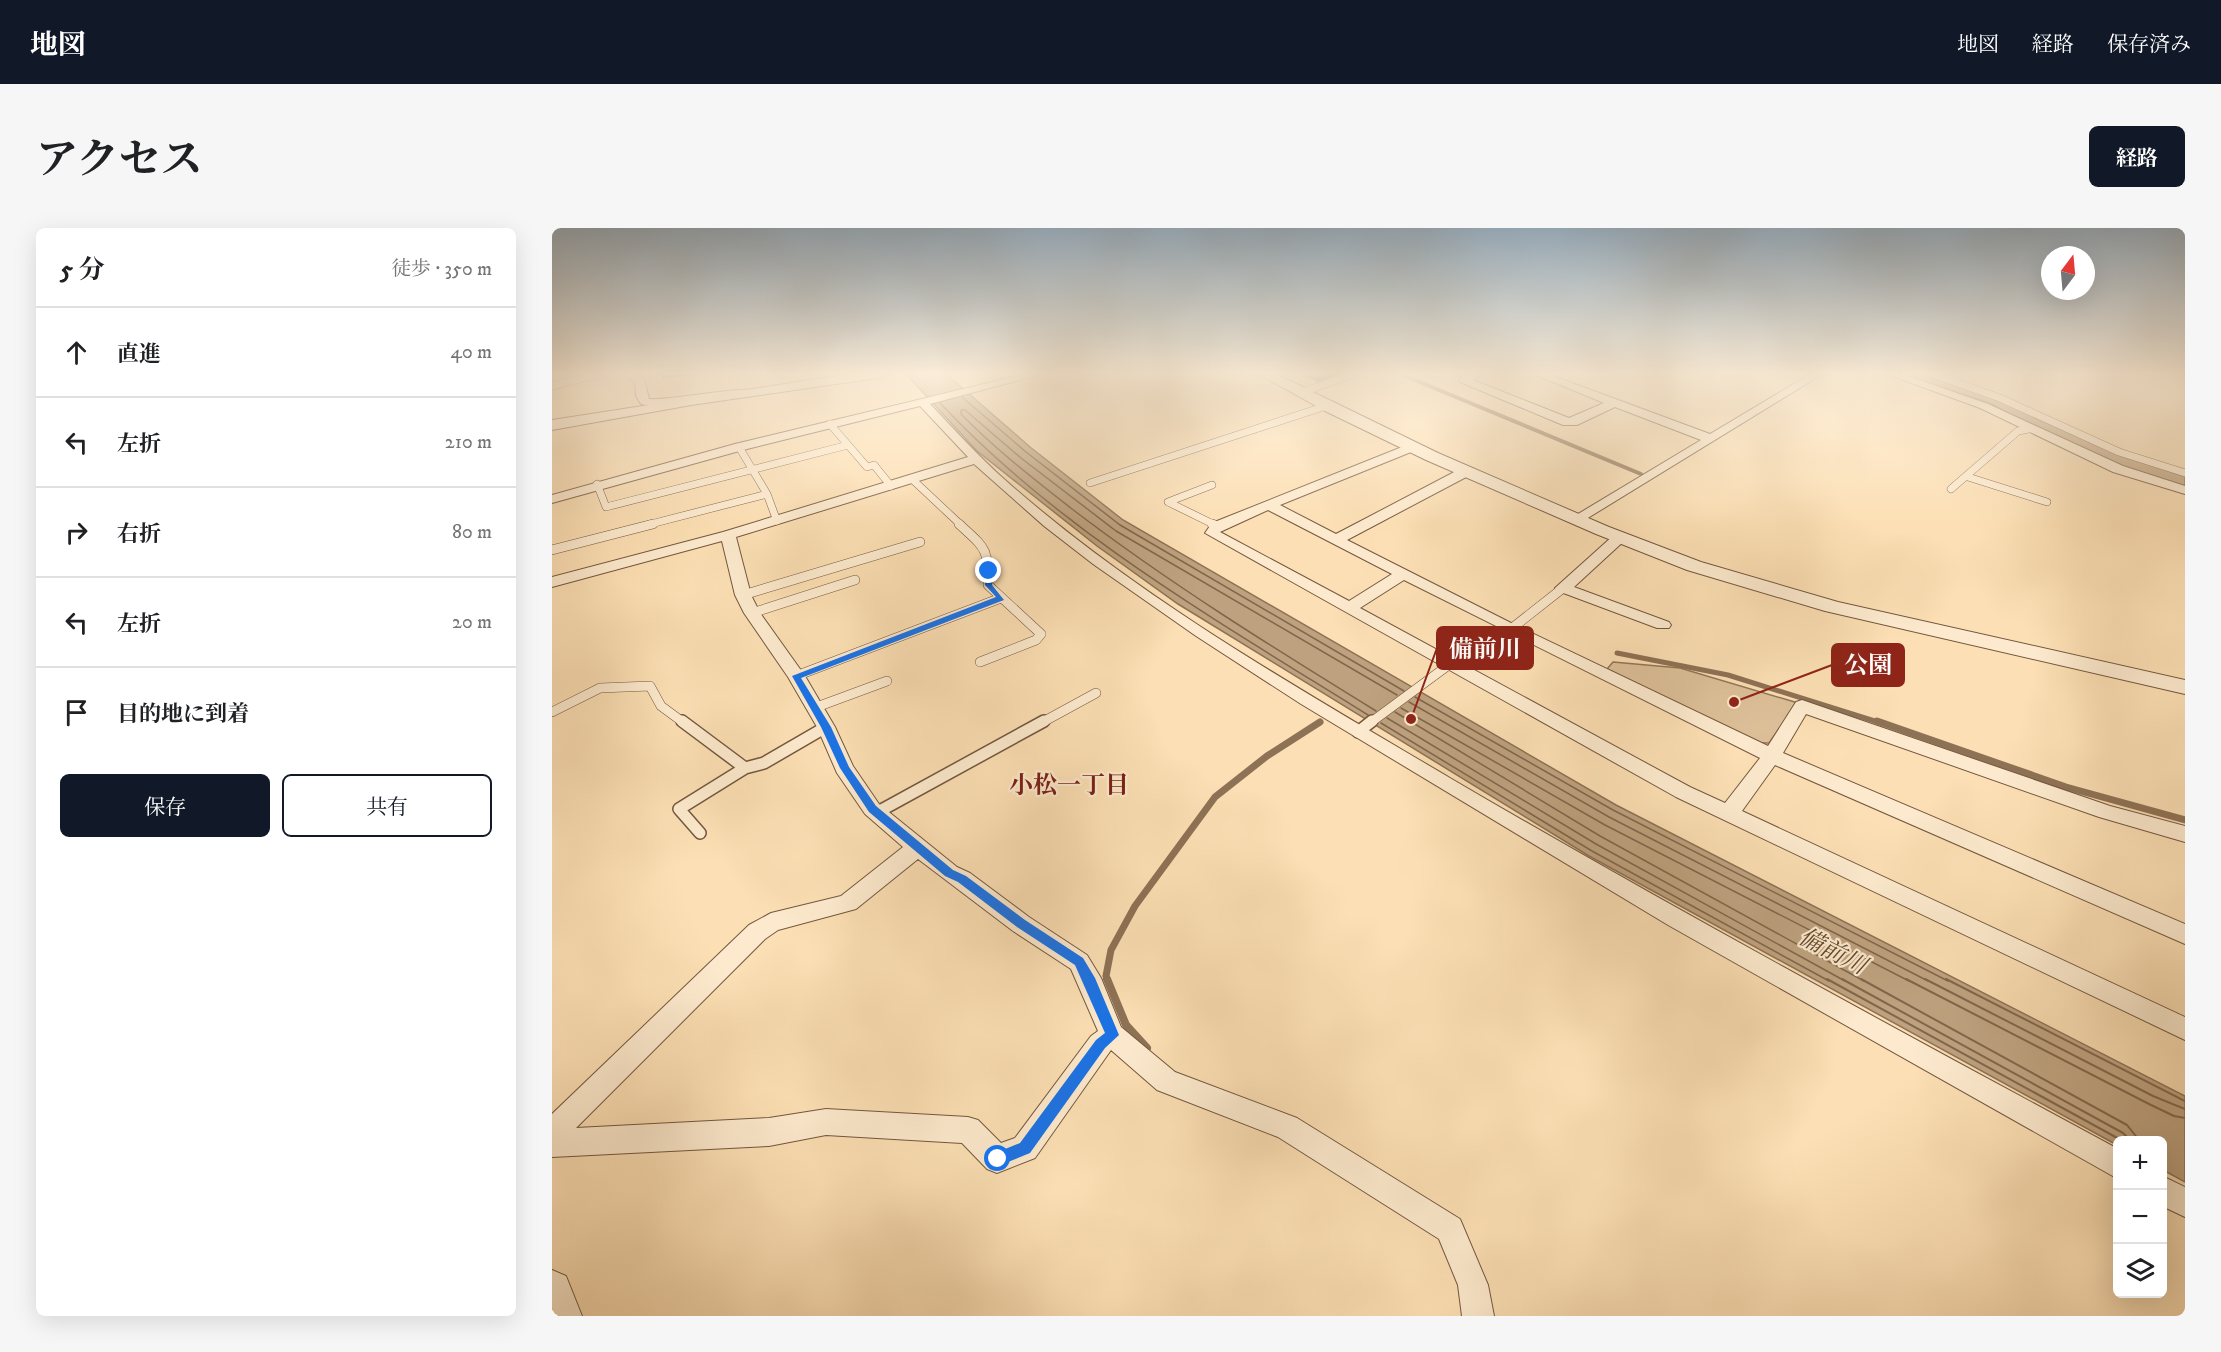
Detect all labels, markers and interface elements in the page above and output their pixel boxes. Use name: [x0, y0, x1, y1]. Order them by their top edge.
text: 地図: [30, 28, 86, 63]
text: 地図: [1957, 32, 1999, 58]
text: 経路: [2032, 32, 2074, 58]
text: 保存済み: [2107, 32, 2191, 58]
button: 経路: [2089, 126, 2185, 187]
text: アクセス: [36, 135, 203, 187]
north arrow: [2041, 246, 2095, 300]
text: 5 分: [60, 254, 105, 287]
text: 徒歩 · 350 m: [391, 257, 492, 282]
icon: ahead: [60, 336, 93, 369]
text: 40 m: [450, 340, 492, 365]
text: 直進: [117, 341, 161, 368]
icon: left: [60, 426, 93, 459]
text: 210 m: [445, 430, 492, 455]
text: 左折: [117, 431, 161, 458]
icon: right: [60, 516, 93, 549]
text: 80 m: [452, 520, 492, 545]
text: 右折: [117, 521, 161, 548]
route end: [975, 557, 1001, 583]
icon: left: [60, 606, 93, 639]
text: 20 m: [452, 610, 492, 635]
text: 左折: [117, 611, 161, 638]
callout: 備前川: [1437, 627, 1533, 669]
text: 備前川: [1449, 635, 1521, 665]
callout: 公園: [1832, 644, 1904, 686]
text: 公園: [1844, 651, 1892, 681]
icon: arrive: [60, 696, 93, 729]
text: 目的地に到着: [117, 701, 249, 728]
district label: 小松一丁目: [1009, 771, 1129, 801]
button: 保存: [60, 774, 270, 837]
button: 共有: [282, 774, 492, 837]
water label: 備前川: [1794, 922, 1874, 983]
map controls: [2113, 1136, 2167, 1298]
button: +: [2113, 1136, 2167, 1190]
route start: [984, 1145, 1010, 1171]
button: −: [2113, 1190, 2167, 1244]
button: layers: [2113, 1244, 2167, 1298]

